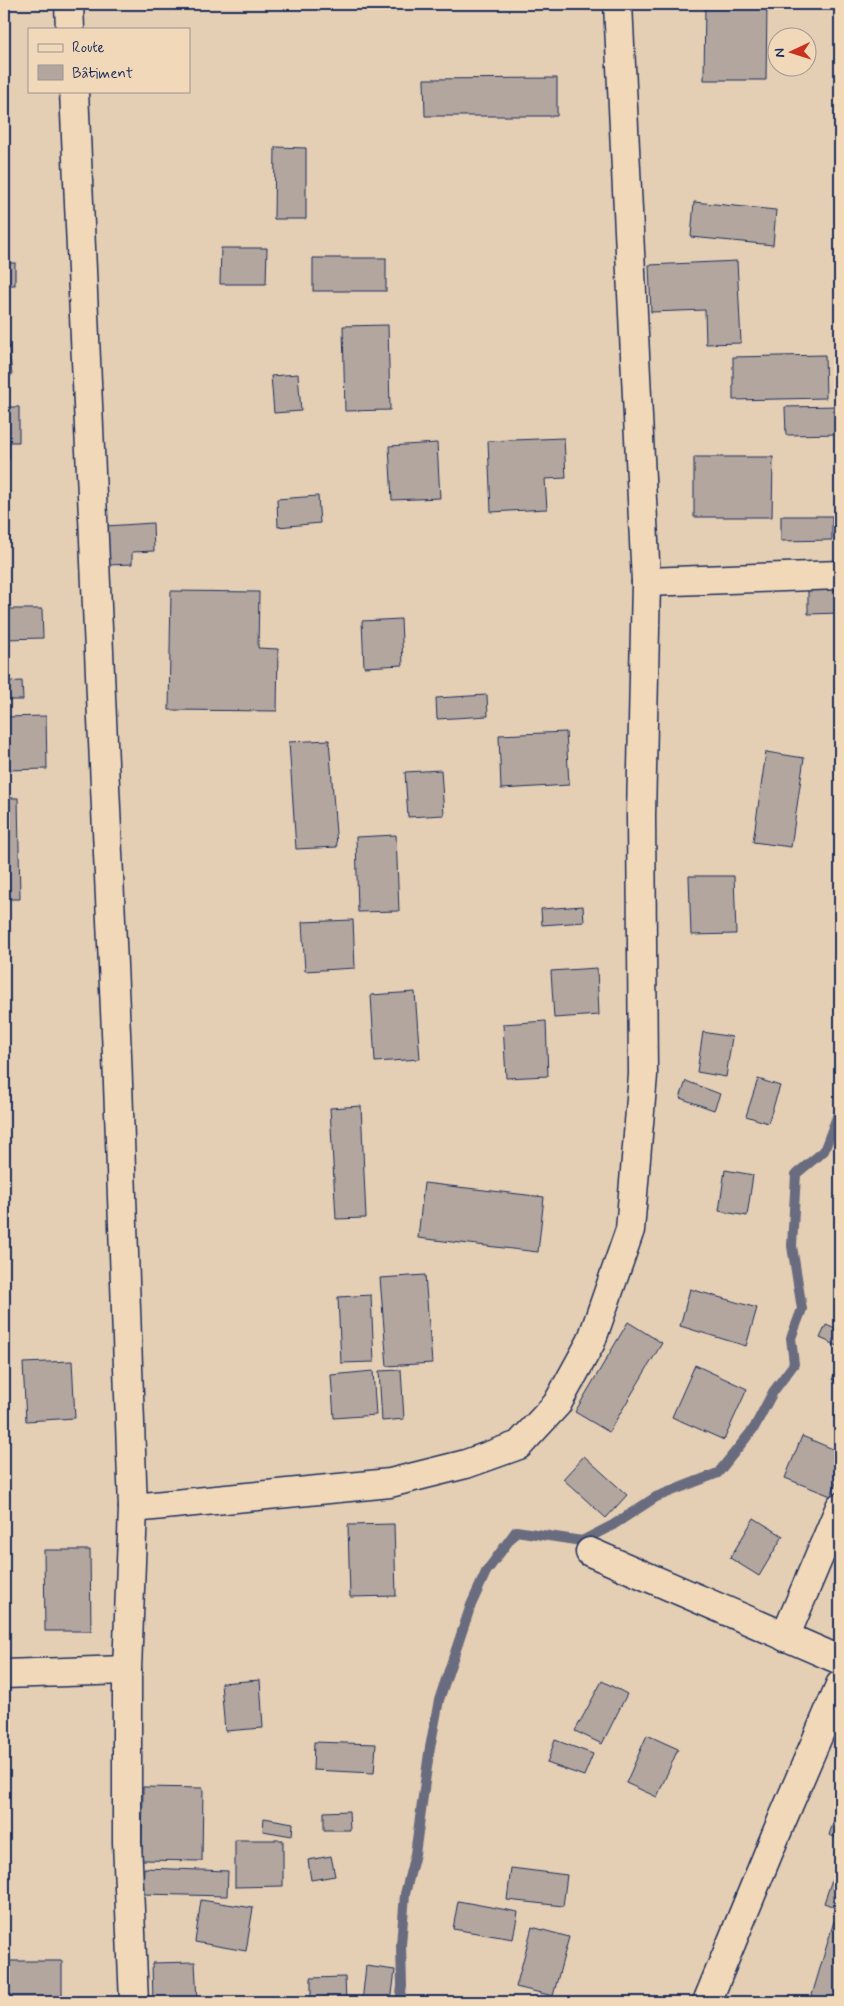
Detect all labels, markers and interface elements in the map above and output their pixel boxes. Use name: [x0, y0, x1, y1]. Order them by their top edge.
legend: [28, 28, 190, 92]
north arrow: [766, 28, 816, 78]
text: Route: [72, 38, 105, 58]
text: N: [771, 48, 789, 58]
text: Bâtiment: [72, 64, 133, 84]

